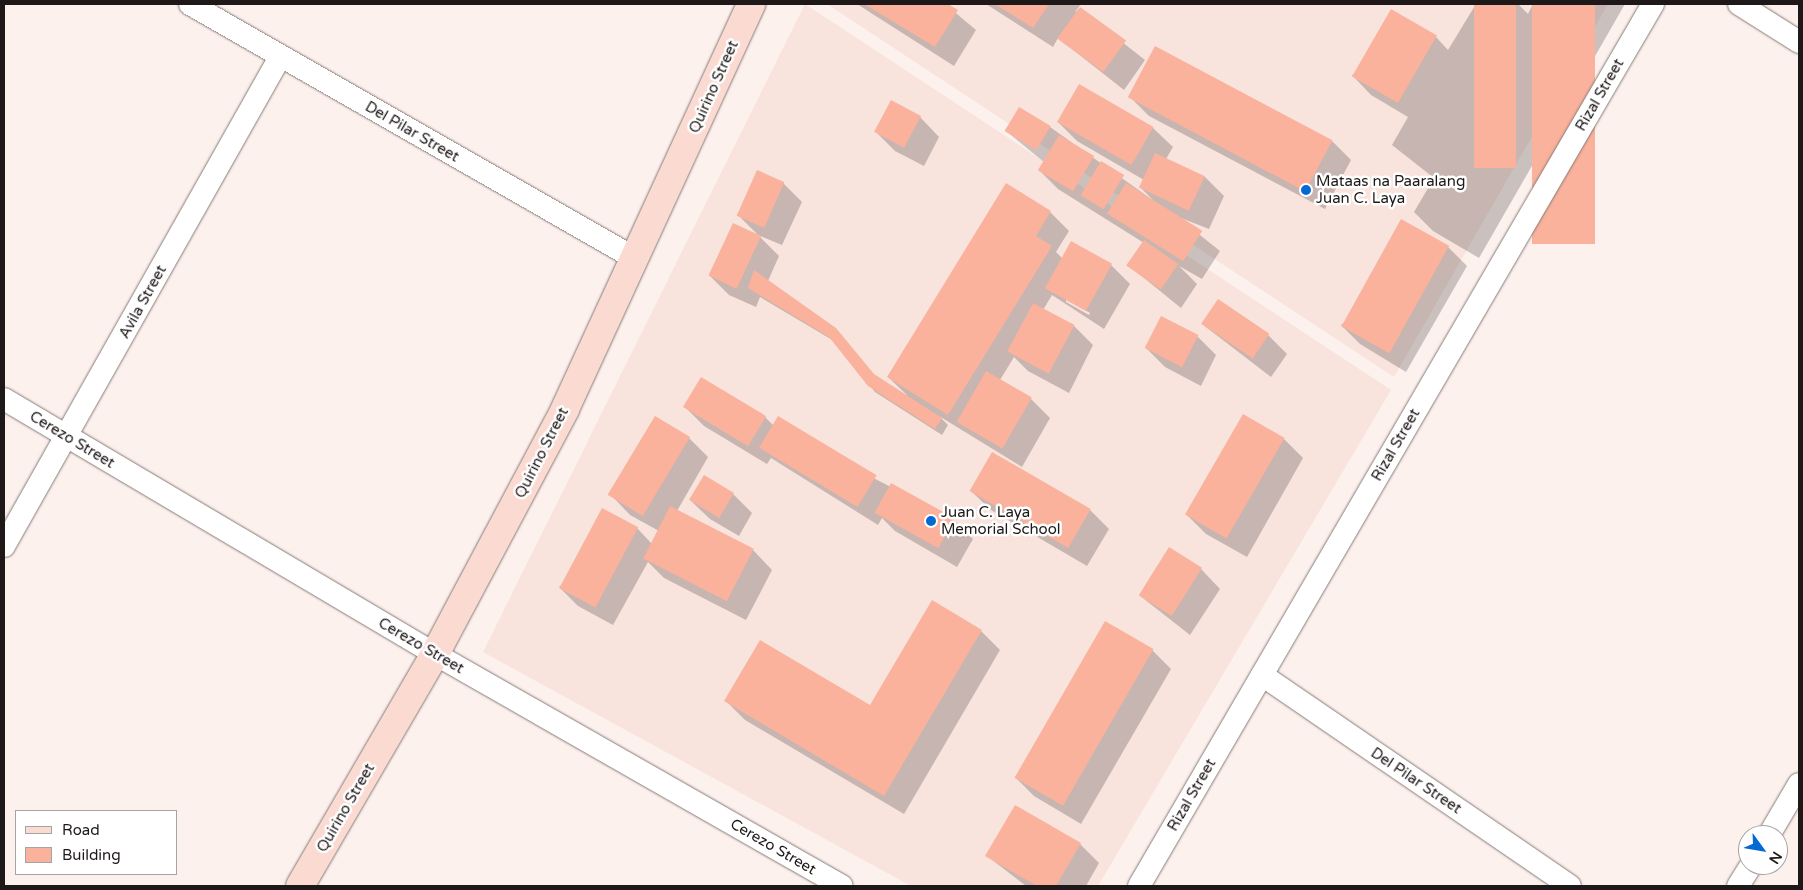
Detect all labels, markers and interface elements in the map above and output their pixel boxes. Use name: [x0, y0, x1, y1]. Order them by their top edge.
street label: Quirino Street: [686, 38, 742, 136]
street label: Rizal Street: [1572, 56, 1628, 134]
street label: Del Pilar Street: [362, 98, 462, 166]
place label: Mataas na Paaralang Juan C. Laya: [1316, 172, 1465, 207]
marker: Mataas na Paaralang Juan C. Laya: [1300, 184, 1312, 196]
street label: Avila Street: [115, 262, 171, 342]
street label: Quirino Street: [511, 405, 573, 501]
street label: Rizal Street: [1368, 406, 1424, 484]
street label: Cerezo Street: [26, 408, 118, 472]
place label: Juan C. Laya Memorial School: [941, 503, 1061, 538]
marker: Juan C. Laya Memorial School: [925, 515, 937, 527]
street label: Cerezo Street: [375, 614, 467, 678]
street label: Del Pilar Street: [1367, 744, 1465, 818]
street label: Rizal Street: [1164, 756, 1220, 834]
street label: Quirino Street: [313, 760, 379, 856]
legend: [15, 810, 178, 875]
street label: Cerezo Street: [727, 815, 819, 879]
text: Road: [62, 821, 100, 839]
north arrow: [1738, 825, 1788, 875]
text: Building: [62, 846, 121, 864]
text: N: [1765, 848, 1785, 867]

